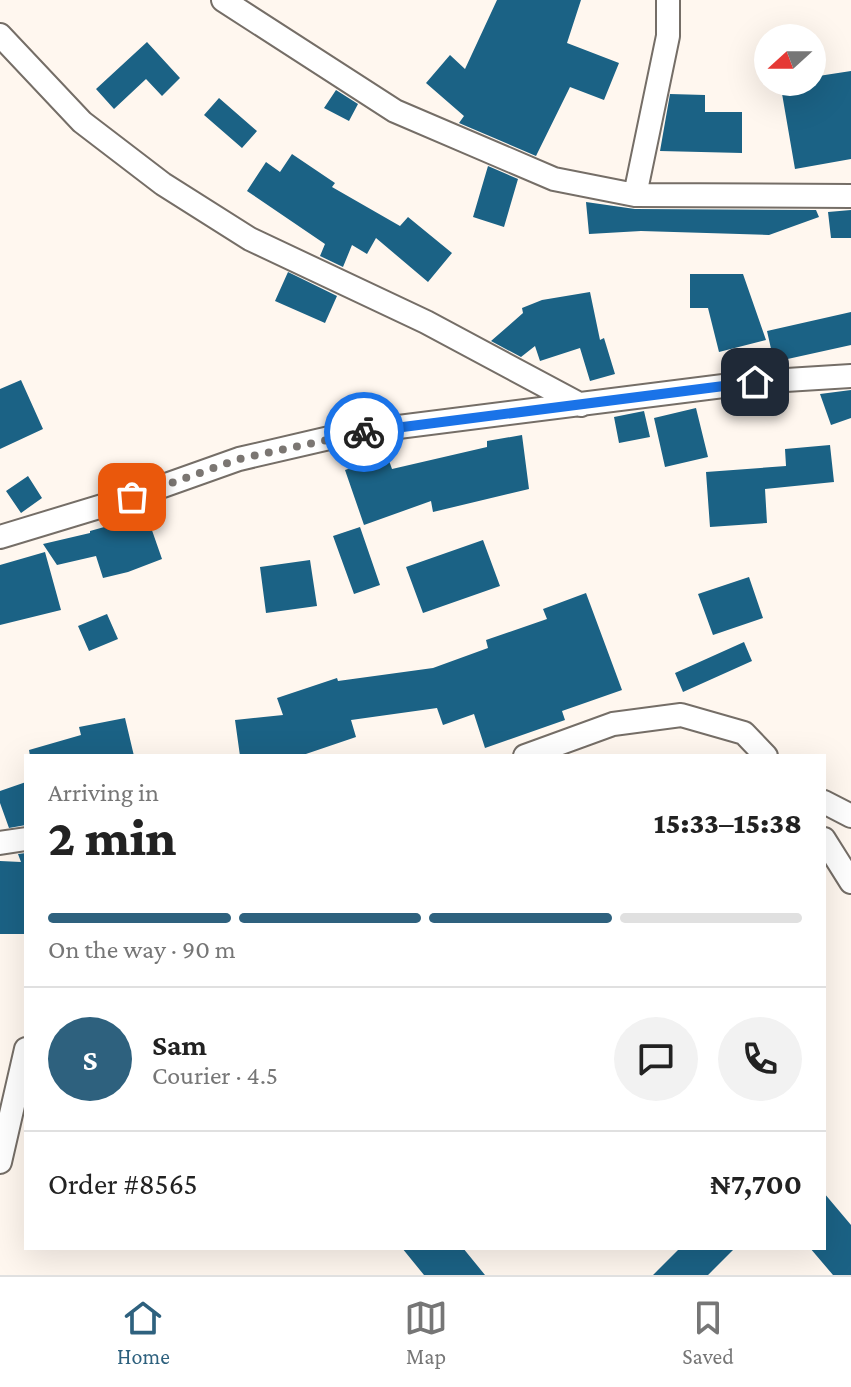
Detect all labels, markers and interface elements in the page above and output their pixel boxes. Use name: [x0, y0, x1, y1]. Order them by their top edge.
north arrow: [754, 24, 826, 96]
map controls: [754, 24, 826, 96]
pin: [721, 348, 789, 416]
icon: home: [733, 360, 777, 404]
courier: [324, 392, 404, 472]
icon: bike: [342, 410, 386, 454]
pin: [98, 463, 166, 531]
icon: bag: [110, 475, 154, 519]
text: Arriving in: [48, 778, 159, 807]
text: 15:33–15:38: [654, 806, 802, 839]
text: 2 min: [48, 808, 176, 866]
text: On the way · 90 m: [48, 935, 236, 964]
button: chat: [614, 1017, 698, 1101]
button: phone: [718, 1017, 802, 1101]
text: Sam: [152, 1028, 207, 1061]
text: S: [83, 1043, 98, 1076]
text: Courier · 4.5: [152, 1061, 278, 1090]
text: Order #8565: [48, 1167, 198, 1200]
text: ₦7,700: [710, 1167, 802, 1200]
tab: Home: [117, 1296, 170, 1369]
tab: Map: [404, 1296, 448, 1369]
tab: Saved: [682, 1296, 734, 1369]

